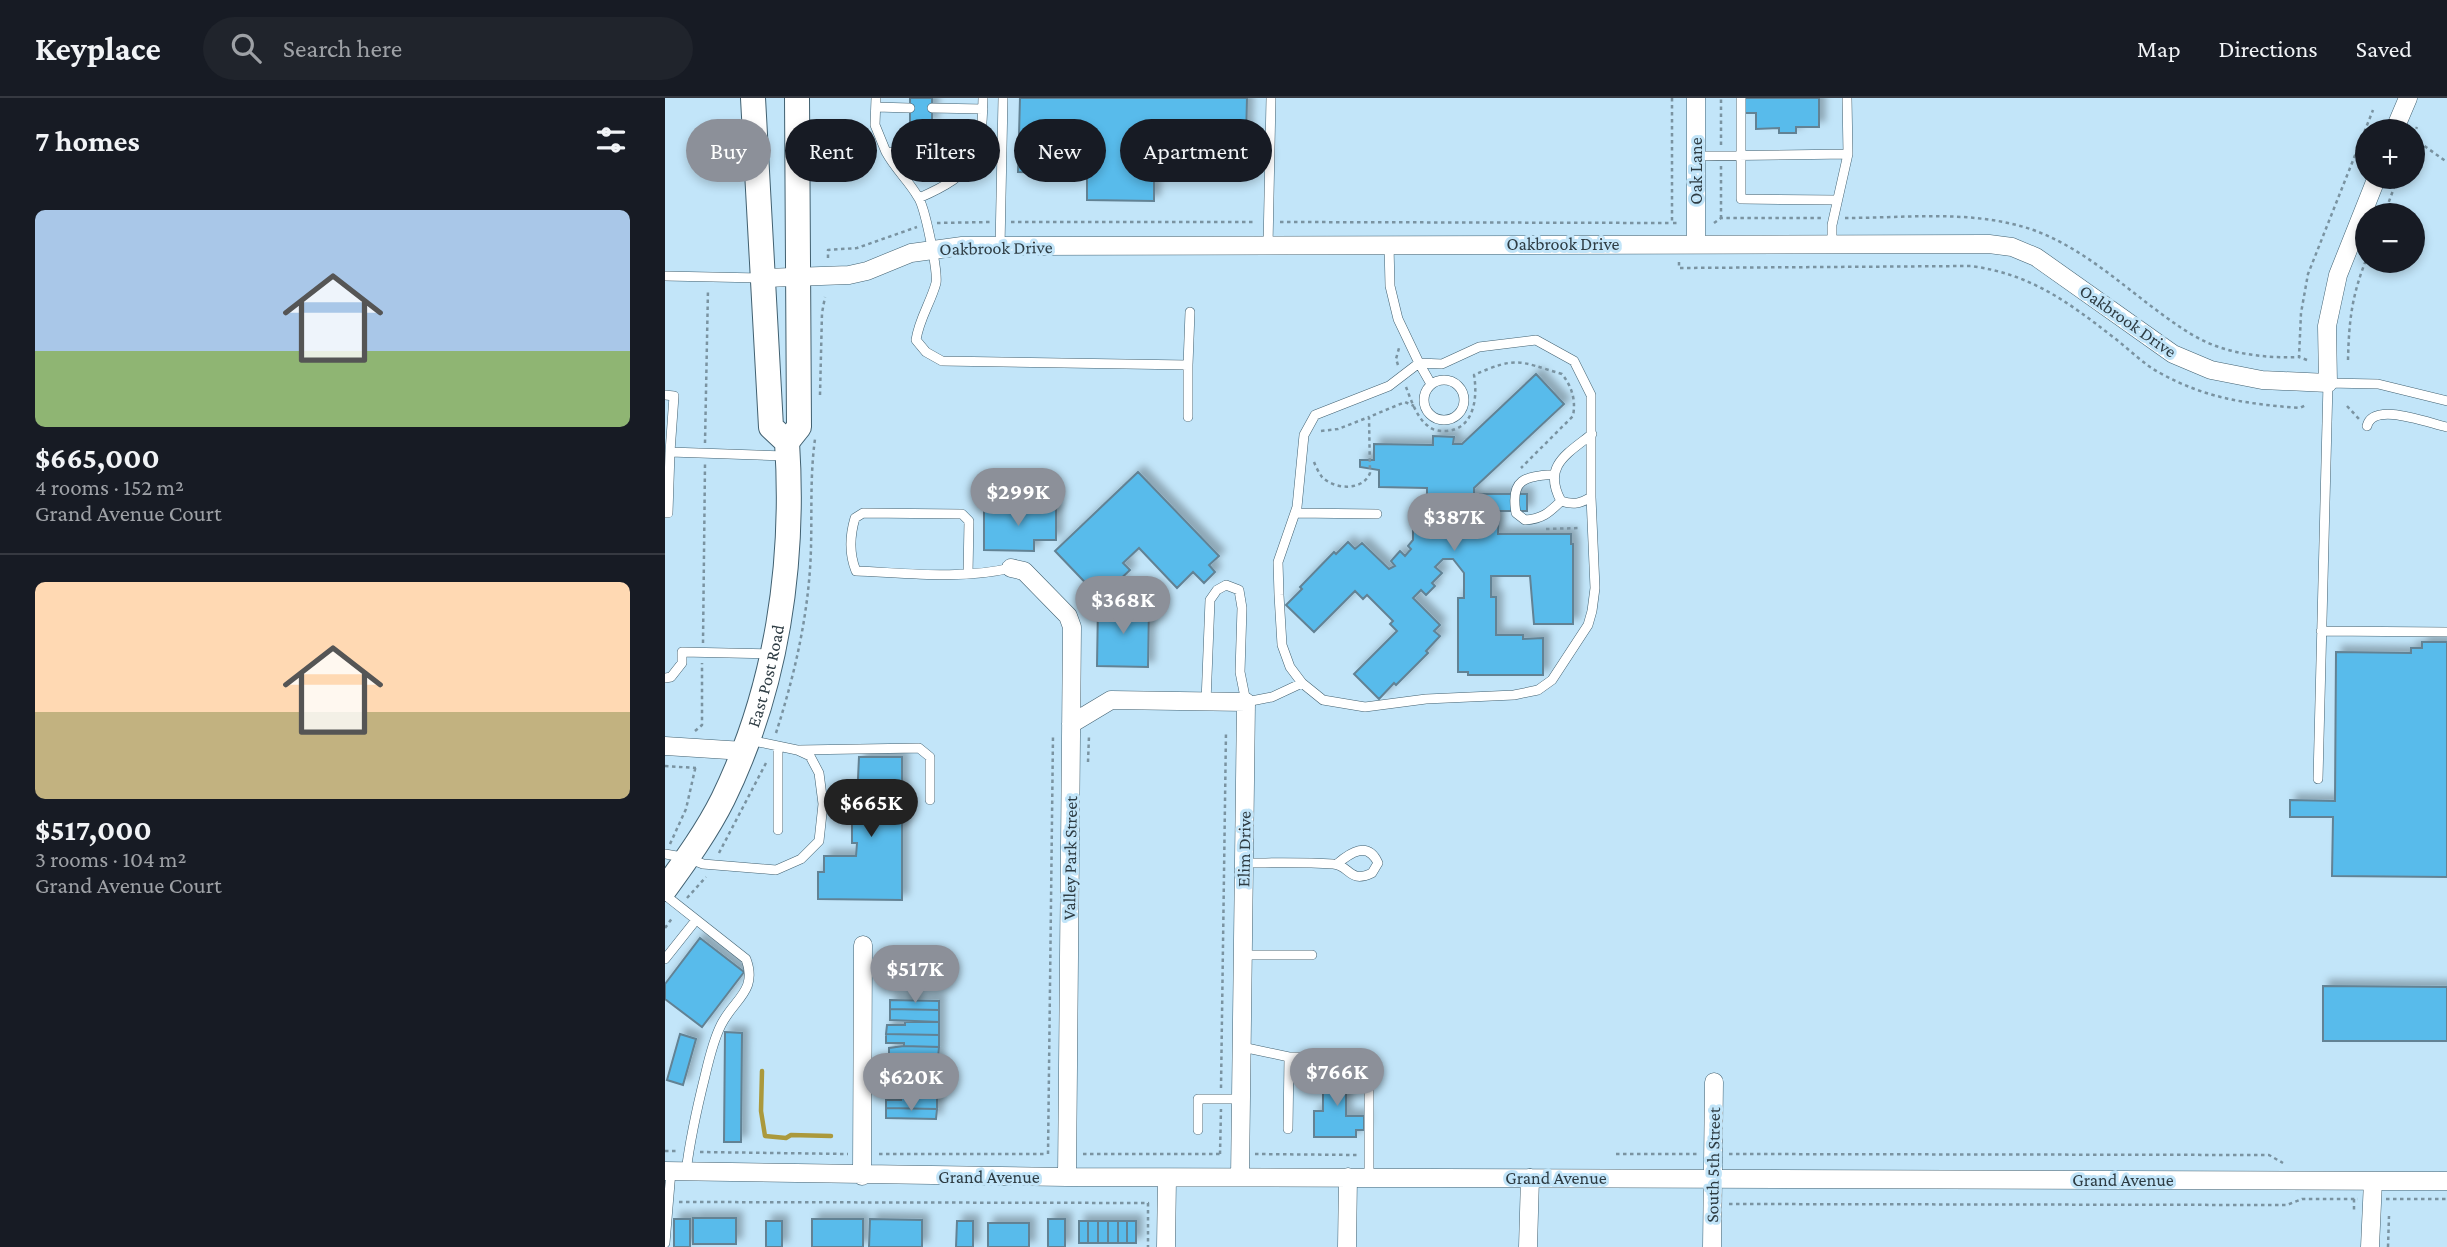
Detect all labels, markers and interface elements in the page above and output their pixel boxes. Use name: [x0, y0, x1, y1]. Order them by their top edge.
search box: [203, 17, 693, 80]
icon: search: [227, 29, 265, 67]
text: Keyplace: [35, 30, 161, 67]
text: Search here: [283, 34, 402, 63]
text: Map: [2137, 35, 2181, 62]
text: Directions: [2219, 35, 2318, 62]
text: Saved: [2356, 35, 2412, 62]
chip: Buy: [686, 119, 771, 182]
chip: Rent: [785, 119, 877, 182]
chip: Filters: [891, 119, 1000, 182]
chip: New: [1014, 119, 1106, 182]
chip: Apartment: [1120, 119, 1272, 182]
map controls: [2355, 119, 2425, 273]
button: +: [2355, 119, 2425, 189]
icon: filters: [592, 121, 630, 159]
text: 7 homes: [35, 124, 140, 157]
street label: Oak Lane: [1686, 137, 1706, 205]
button: −: [2355, 203, 2425, 273]
street label: Oakbrook Drive: [1506, 234, 1620, 254]
street label: Oakbrook Drive: [939, 237, 1053, 259]
icon: home: [270, 255, 396, 381]
street label: Oakbrook Drive: [2076, 280, 2180, 362]
text: $665,000: [35, 441, 160, 474]
pin: $299K: [969, 468, 1067, 528]
text: 4 rooms · 152 m²: [35, 474, 184, 500]
text: $299K: [987, 478, 1049, 504]
pin: $387K: [1405, 494, 1503, 553]
text: Grand Avenue Court: [35, 500, 222, 526]
text: $387K: [1423, 503, 1485, 529]
pin: $368K: [1074, 576, 1172, 636]
text: $368K: [1091, 586, 1155, 612]
street label: East Post Road: [743, 623, 788, 730]
icon: home: [270, 627, 396, 753]
pin: $665K: [822, 780, 920, 839]
text: $665K: [840, 789, 902, 815]
street label: Valley Park Street: [1059, 795, 1081, 920]
street label: Elim Drive: [1233, 811, 1255, 887]
text: $517,000: [35, 813, 152, 846]
text: 3 rooms · 104 m²: [35, 846, 187, 872]
text: Grand Avenue Court: [35, 872, 222, 898]
pin: $517K: [866, 946, 964, 1005]
text: $517K: [886, 955, 944, 981]
pin: $766K: [1288, 1048, 1386, 1108]
pin: $620K: [862, 1054, 960, 1113]
text: $766K: [1306, 1058, 1368, 1084]
text: $620K: [879, 1063, 943, 1089]
street label: South 5th Street: [1702, 1106, 1724, 1223]
street label: Grand Avenue: [938, 1167, 1040, 1187]
street label: Grand Avenue: [1505, 1168, 1607, 1188]
street label: Grand Avenue: [2072, 1170, 2174, 1190]

